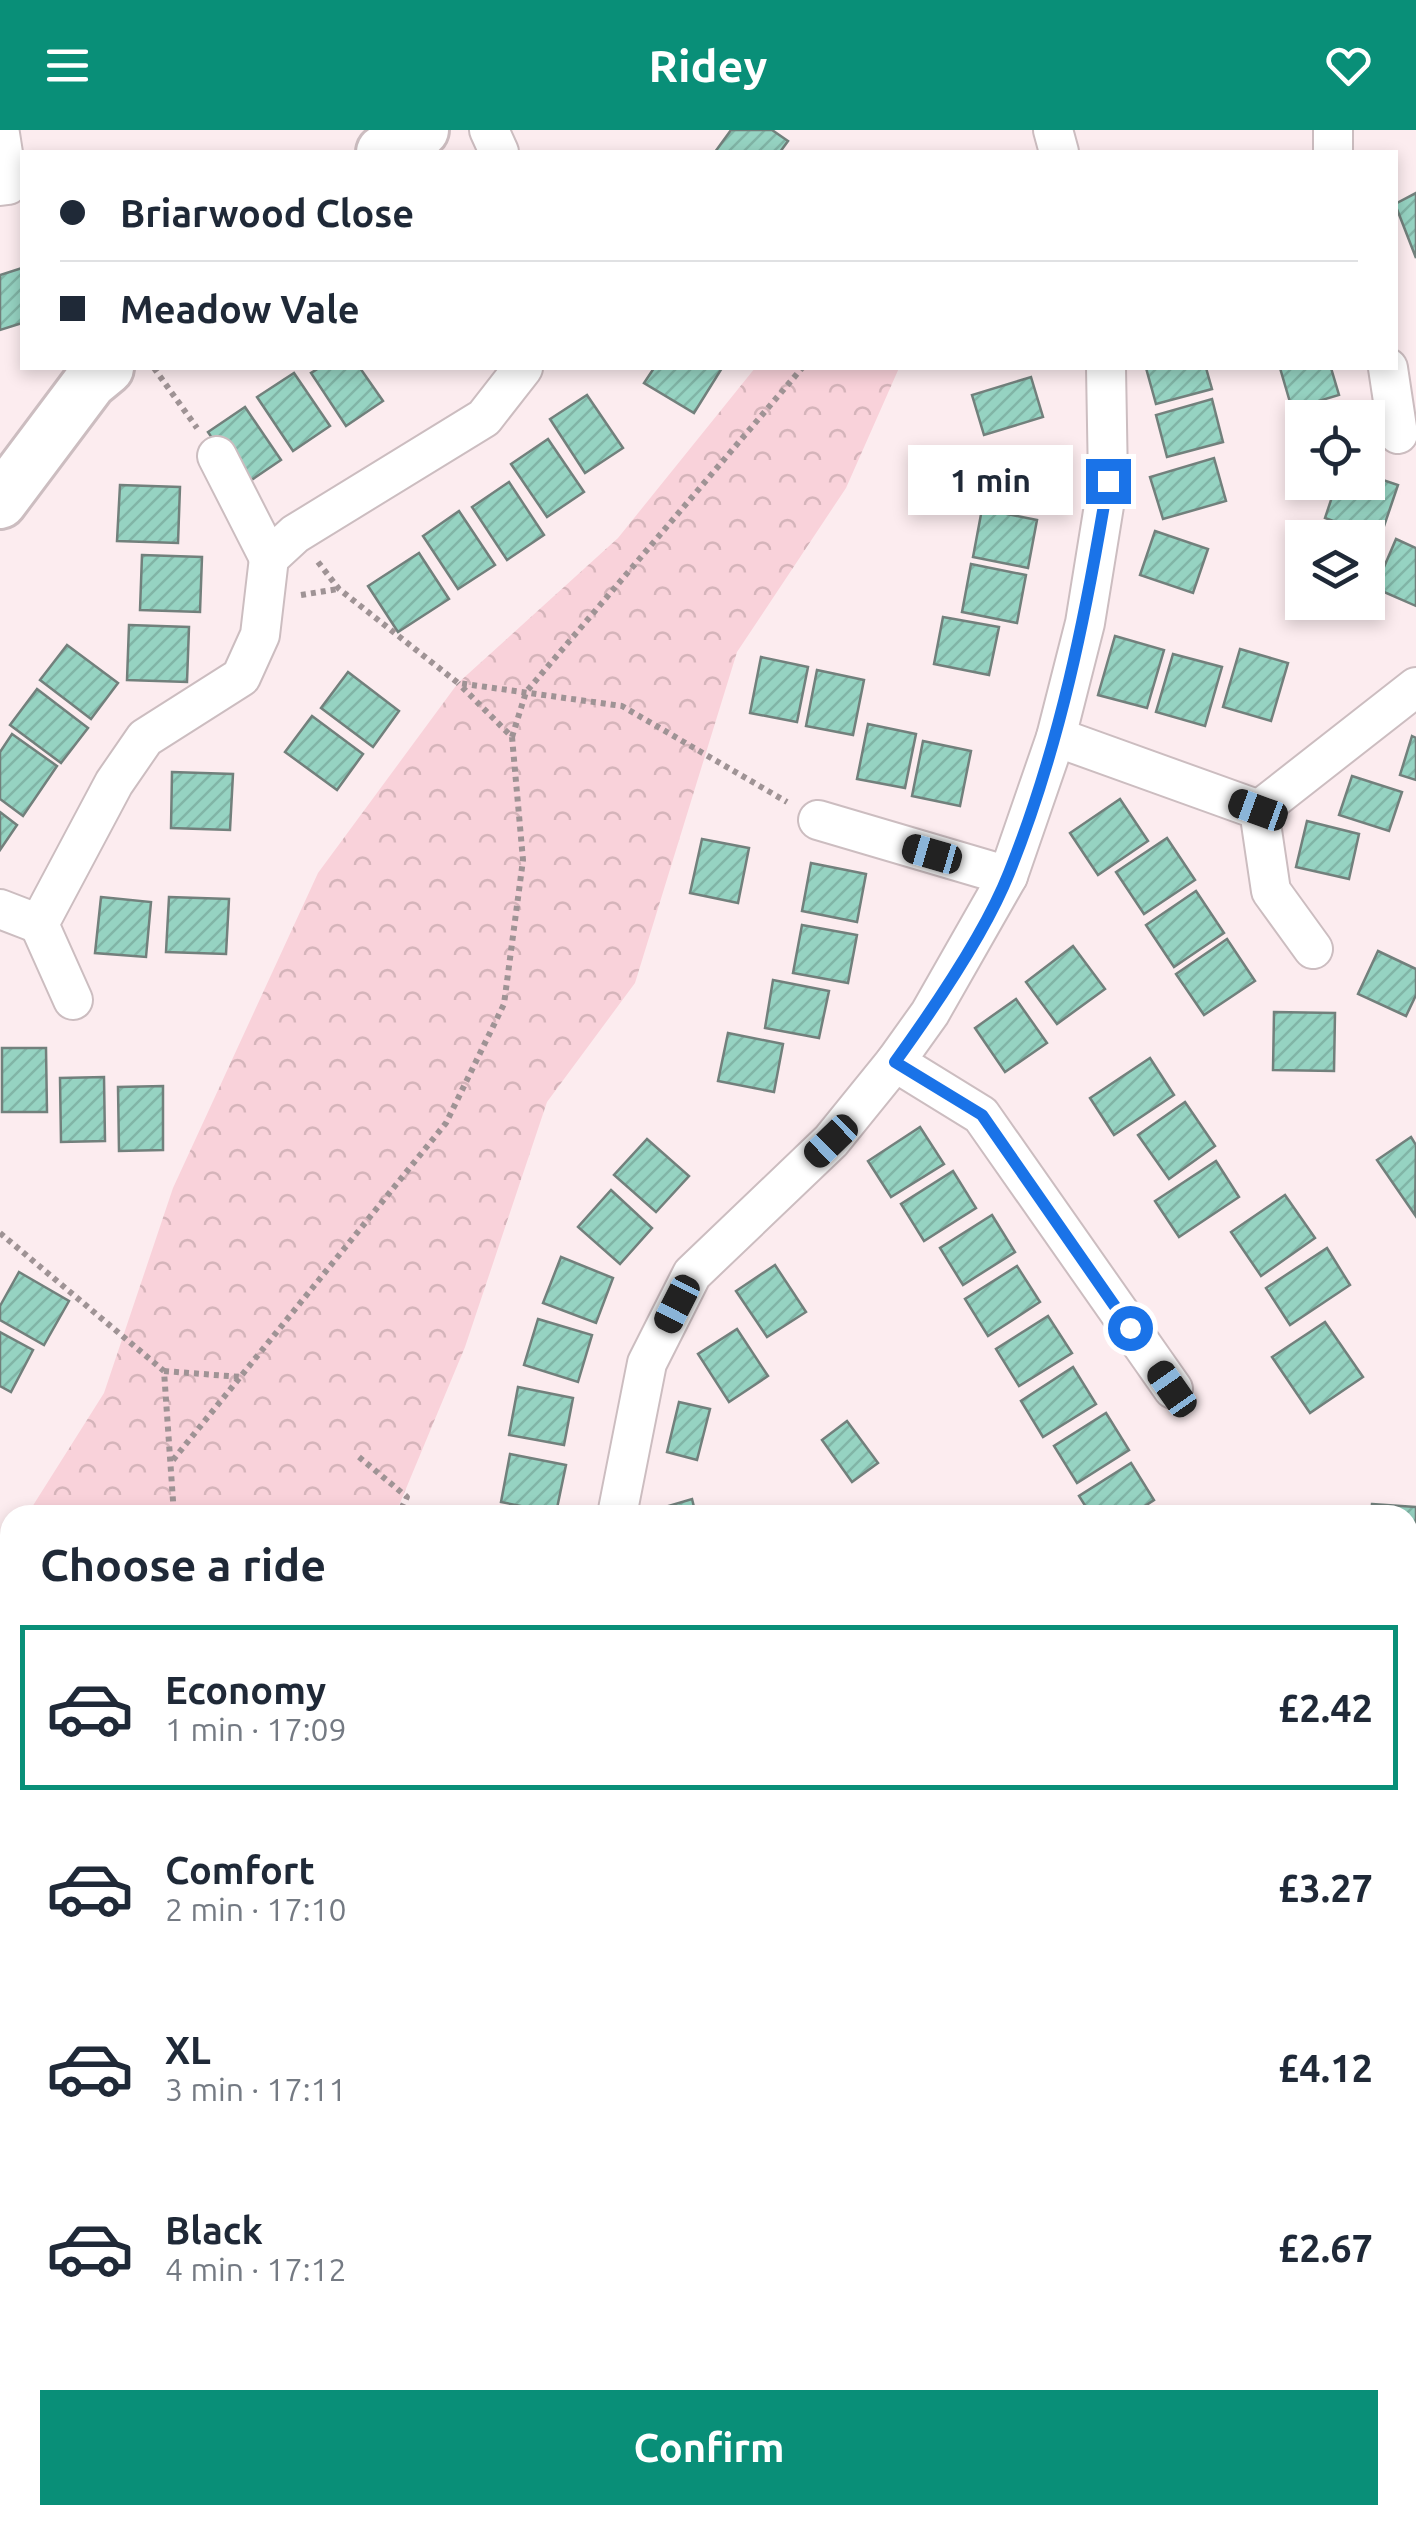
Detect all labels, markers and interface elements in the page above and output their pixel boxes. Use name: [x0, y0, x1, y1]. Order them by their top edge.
icon: menu: [40, 38, 95, 93]
icon: heart: [1321, 38, 1376, 93]
text: Ridey: [649, 40, 767, 91]
text: Briarwood Close: [120, 192, 414, 234]
text: Meadow Vale: [120, 288, 360, 330]
map controls: [1285, 400, 1385, 620]
button: locate: [1285, 400, 1385, 500]
callout: 1 min: [908, 446, 1073, 516]
route end: [1086, 459, 1131, 504]
text: 1 min: [950, 462, 1031, 498]
button: layers: [1285, 520, 1385, 620]
car: [1225, 786, 1291, 834]
car: [899, 831, 965, 877]
car: [799, 1109, 863, 1173]
car: [650, 1270, 704, 1338]
route start: [1108, 1306, 1153, 1351]
car: [1143, 1356, 1201, 1422]
text: Choose a ride: [40, 1539, 326, 1590]
icon: car: [45, 1663, 135, 1753]
text: Economy: [165, 1669, 326, 1711]
text: £2.42: [1278, 1687, 1373, 1729]
text: 1 min · 17:09: [165, 1711, 347, 1747]
icon: car: [45, 1843, 135, 1933]
text: Comfort: [165, 1849, 315, 1891]
text: £3.27: [1278, 1867, 1373, 1909]
text: 2 min · 17:10: [165, 1891, 347, 1927]
icon: car: [45, 2023, 135, 2113]
text: XL: [165, 2029, 211, 2071]
text: £4.12: [1278, 2047, 1373, 2089]
text: 3 min · 17:11: [165, 2071, 347, 2107]
icon: car: [45, 2203, 135, 2293]
text: Black: [165, 2209, 263, 2251]
text: £2.67: [1278, 2227, 1373, 2269]
text: 4 min · 17:12: [165, 2251, 347, 2287]
button: Confirm: [40, 2390, 1378, 2505]

